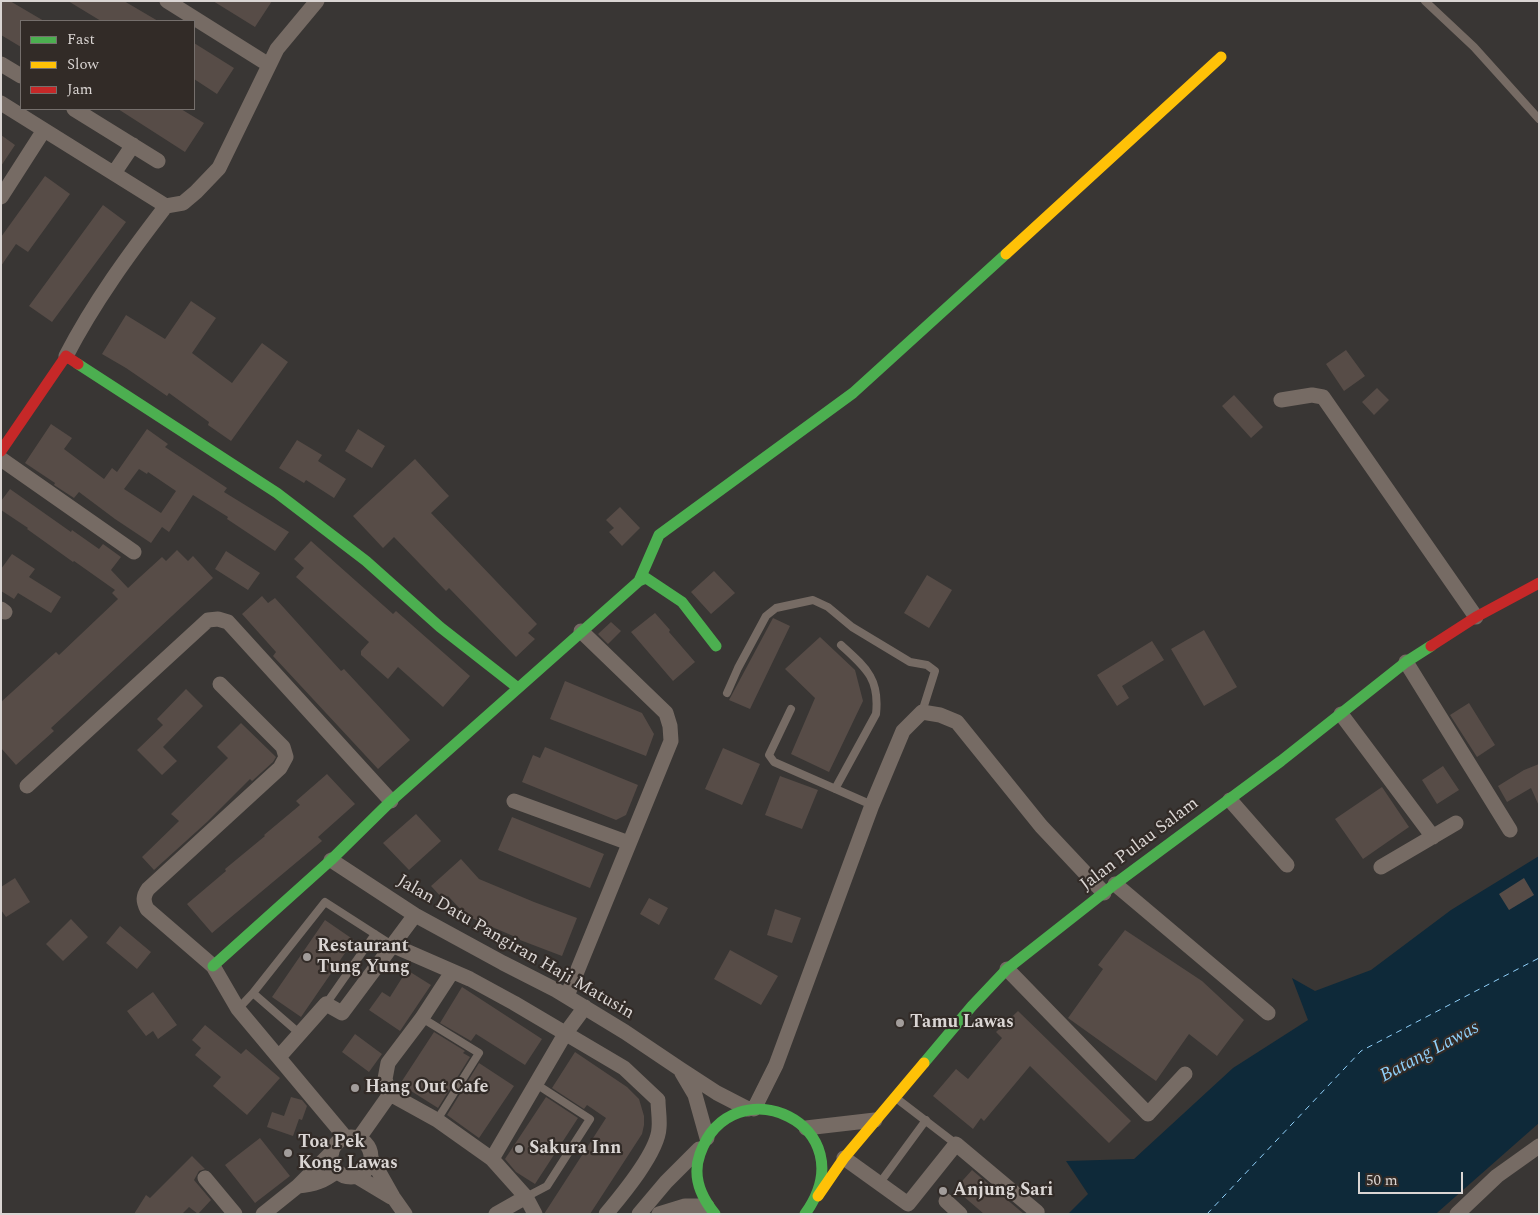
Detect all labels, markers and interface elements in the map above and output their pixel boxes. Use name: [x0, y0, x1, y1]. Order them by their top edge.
legend: [20, 20, 195, 110]
text: Fast: [67, 28, 95, 51]
text: Slow: [67, 53, 99, 76]
text: Jam: [67, 78, 93, 101]
street label: Jalan Pulau Salam: [1077, 793, 1203, 897]
street label: Jalan Datu Pangiran Haji Matusin: [392, 871, 638, 1025]
place label: Restaurant Tung Yung: [317, 936, 410, 979]
marker: Restaurant Tung Yung: [301, 951, 313, 963]
place label: Tamu Lawas: [910, 1012, 1014, 1034]
marker: Tamu Lawas: [894, 1017, 906, 1029]
water label: Batang Lawas: [1377, 1017, 1483, 1089]
place label: Hang Out Cafe: [365, 1077, 488, 1099]
marker: Hang Out Cafe: [349, 1082, 361, 1094]
place label: Toa Pek Kong Lawas: [298, 1132, 398, 1174]
place label: Sakura Inn: [529, 1138, 621, 1160]
marker: Sakura Inn: [513, 1143, 525, 1155]
marker: Toa Pek Kong Lawas: [282, 1147, 294, 1159]
scale bar: [1360, 1162, 1465, 1194]
text: 50 m: [1366, 1169, 1398, 1192]
place label: Anjung Sari: [953, 1180, 1053, 1202]
marker: Anjung Sari: [937, 1185, 949, 1197]

